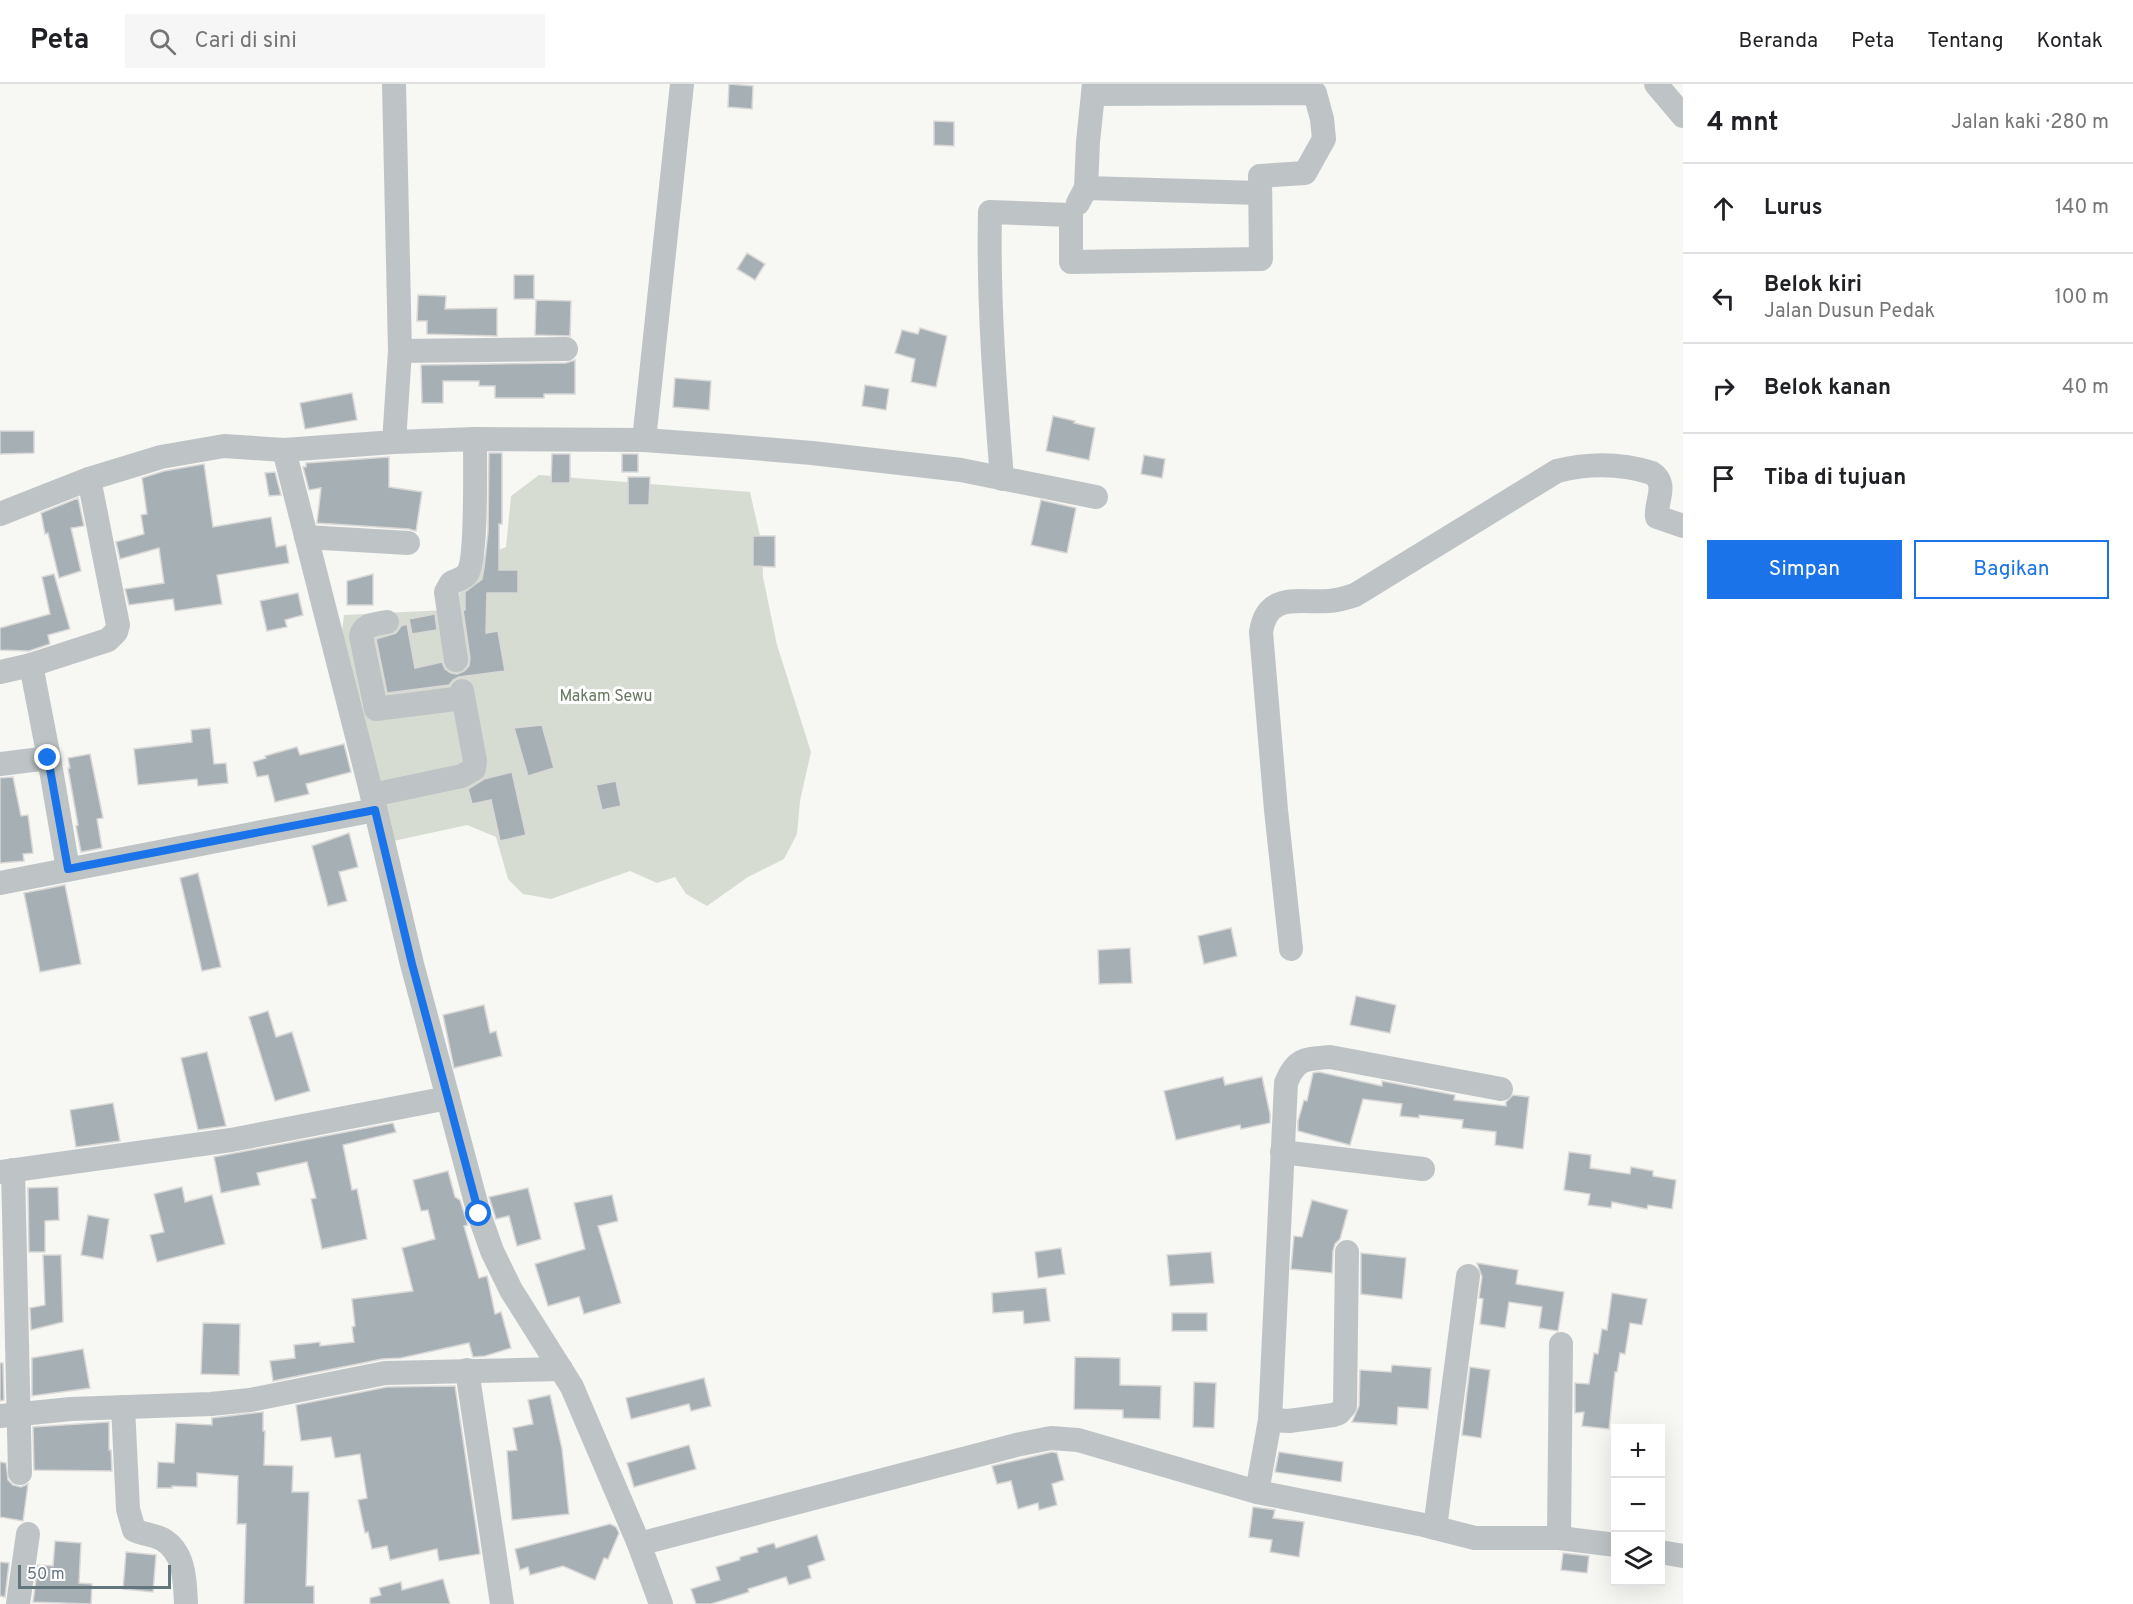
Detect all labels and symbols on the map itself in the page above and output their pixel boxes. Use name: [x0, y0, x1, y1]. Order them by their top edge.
park label: Makam Sewu: [559, 687, 653, 707]
route end: [34, 744, 60, 770]
route start: [465, 1200, 491, 1226]
scale bar: [18, 1562, 171, 1590]

